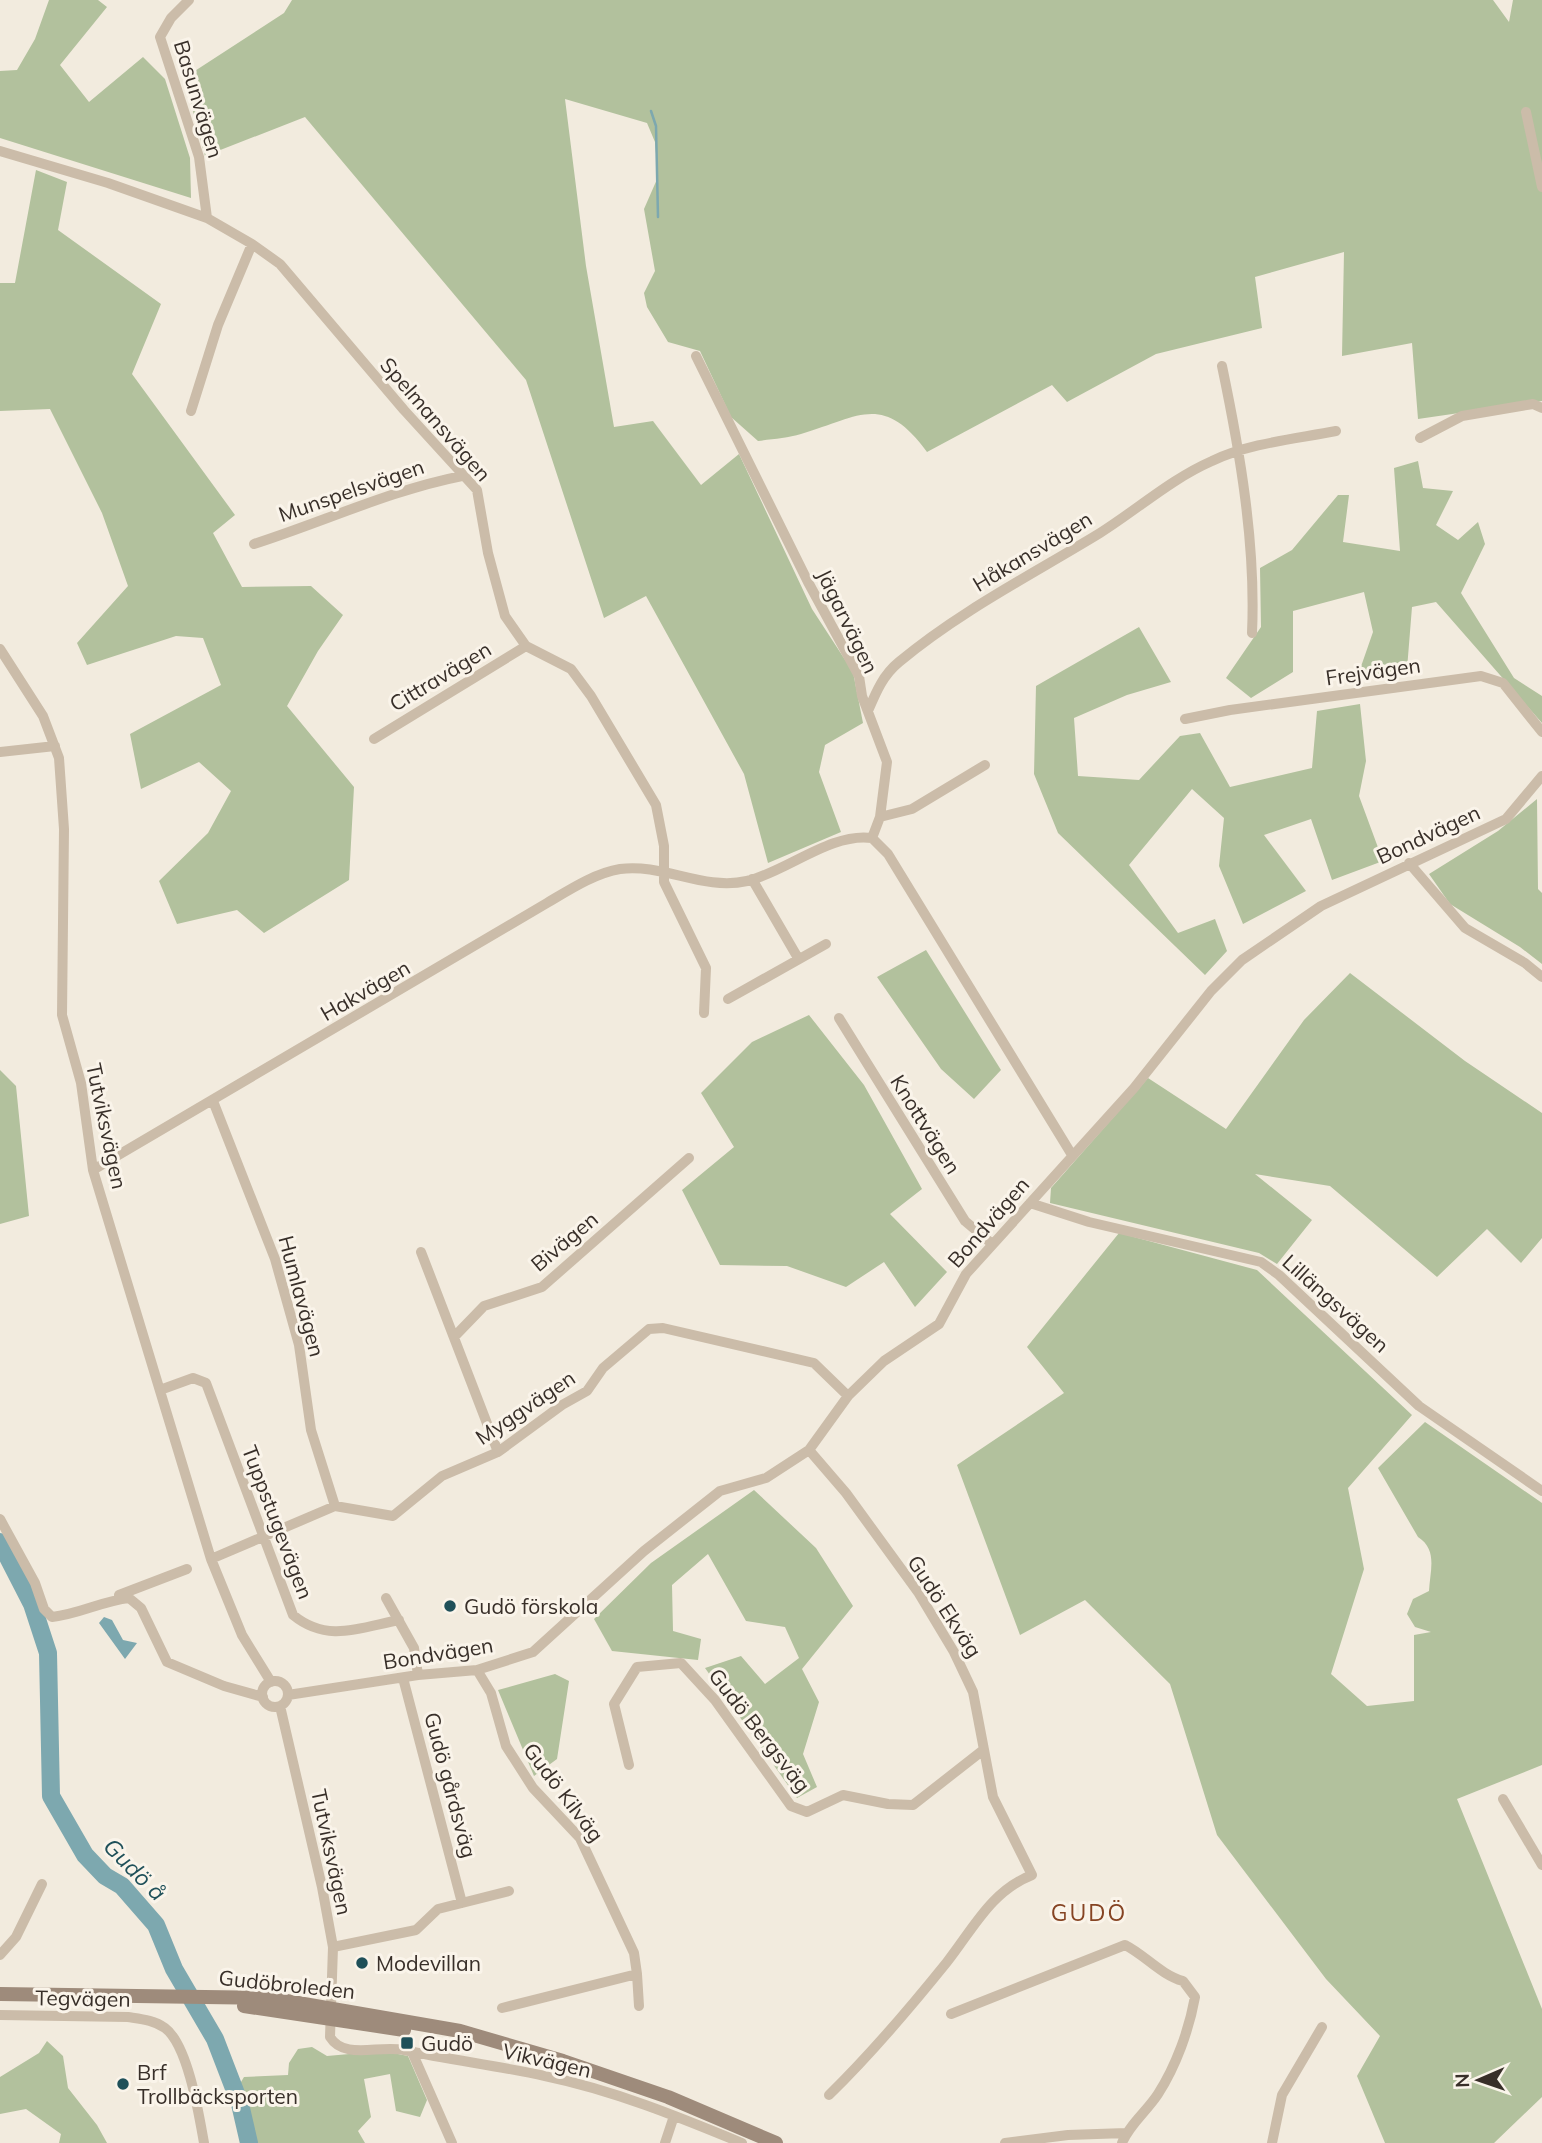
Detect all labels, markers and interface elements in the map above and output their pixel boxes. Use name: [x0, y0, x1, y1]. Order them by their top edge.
street label: Basunvägen: [169, 37, 229, 161]
street label: Spelmansvägen: [375, 352, 497, 486]
street label: Munspelsvägen: [275, 453, 427, 527]
street label: Håkansvägen: [968, 505, 1096, 597]
street label: Jägarvägen: [812, 564, 884, 678]
street label: Cittravägen: [384, 636, 496, 716]
street label: Frejvägen: [1324, 651, 1422, 691]
street label: Bondvägen: [1372, 799, 1484, 869]
street label: Hakvägen: [315, 954, 415, 1026]
street label: Tutviksvägen: [81, 1061, 133, 1191]
street label: Knottvägen: [885, 1070, 967, 1178]
street label: Bondvägen: [942, 1171, 1034, 1273]
street label: Bivägen: [525, 1206, 603, 1276]
street label: Humlavägen: [273, 1233, 331, 1359]
street label: Lillängsvägen: [1277, 1248, 1395, 1358]
street label: Myggvägen: [470, 1364, 580, 1450]
street label: Tuppstugevägen: [237, 1442, 319, 1602]
street label: Gudö Ekväg: [902, 1550, 988, 1662]
place label: Gudö förskola: [464, 1593, 598, 1619]
marker: Gudö förskola: [442, 1598, 458, 1614]
street label: Bondvägen: [381, 1631, 495, 1675]
street label: Gudö Bergsväg: [704, 1663, 816, 1797]
street label: Gudö gårdsväg: [419, 1709, 483, 1861]
street label: Gudö Kilväg: [518, 1737, 610, 1847]
street label: Tutviksvägen: [306, 1787, 358, 1917]
water label: Gudö å: [98, 1832, 173, 1907]
district label: GUDÖ: [1051, 1898, 1127, 1927]
place label: Modevillan: [376, 1950, 481, 1976]
marker: Modevillan: [354, 1955, 370, 1971]
street label: Gudöbroleden: [218, 1964, 356, 2004]
street label: Tegvägen: [35, 1984, 131, 2012]
place label: Gudö: [421, 2030, 473, 2056]
marker: Gudö: [399, 2035, 415, 2051]
street label: Vikvägen: [500, 2037, 594, 2083]
north arrow: [1444, 2045, 1514, 2115]
place label: Brf Trollbäcksporten: [137, 2059, 298, 2109]
text: N: [1450, 2073, 1474, 2088]
marker: Brf Trollbäcksporten: [115, 2076, 131, 2092]

